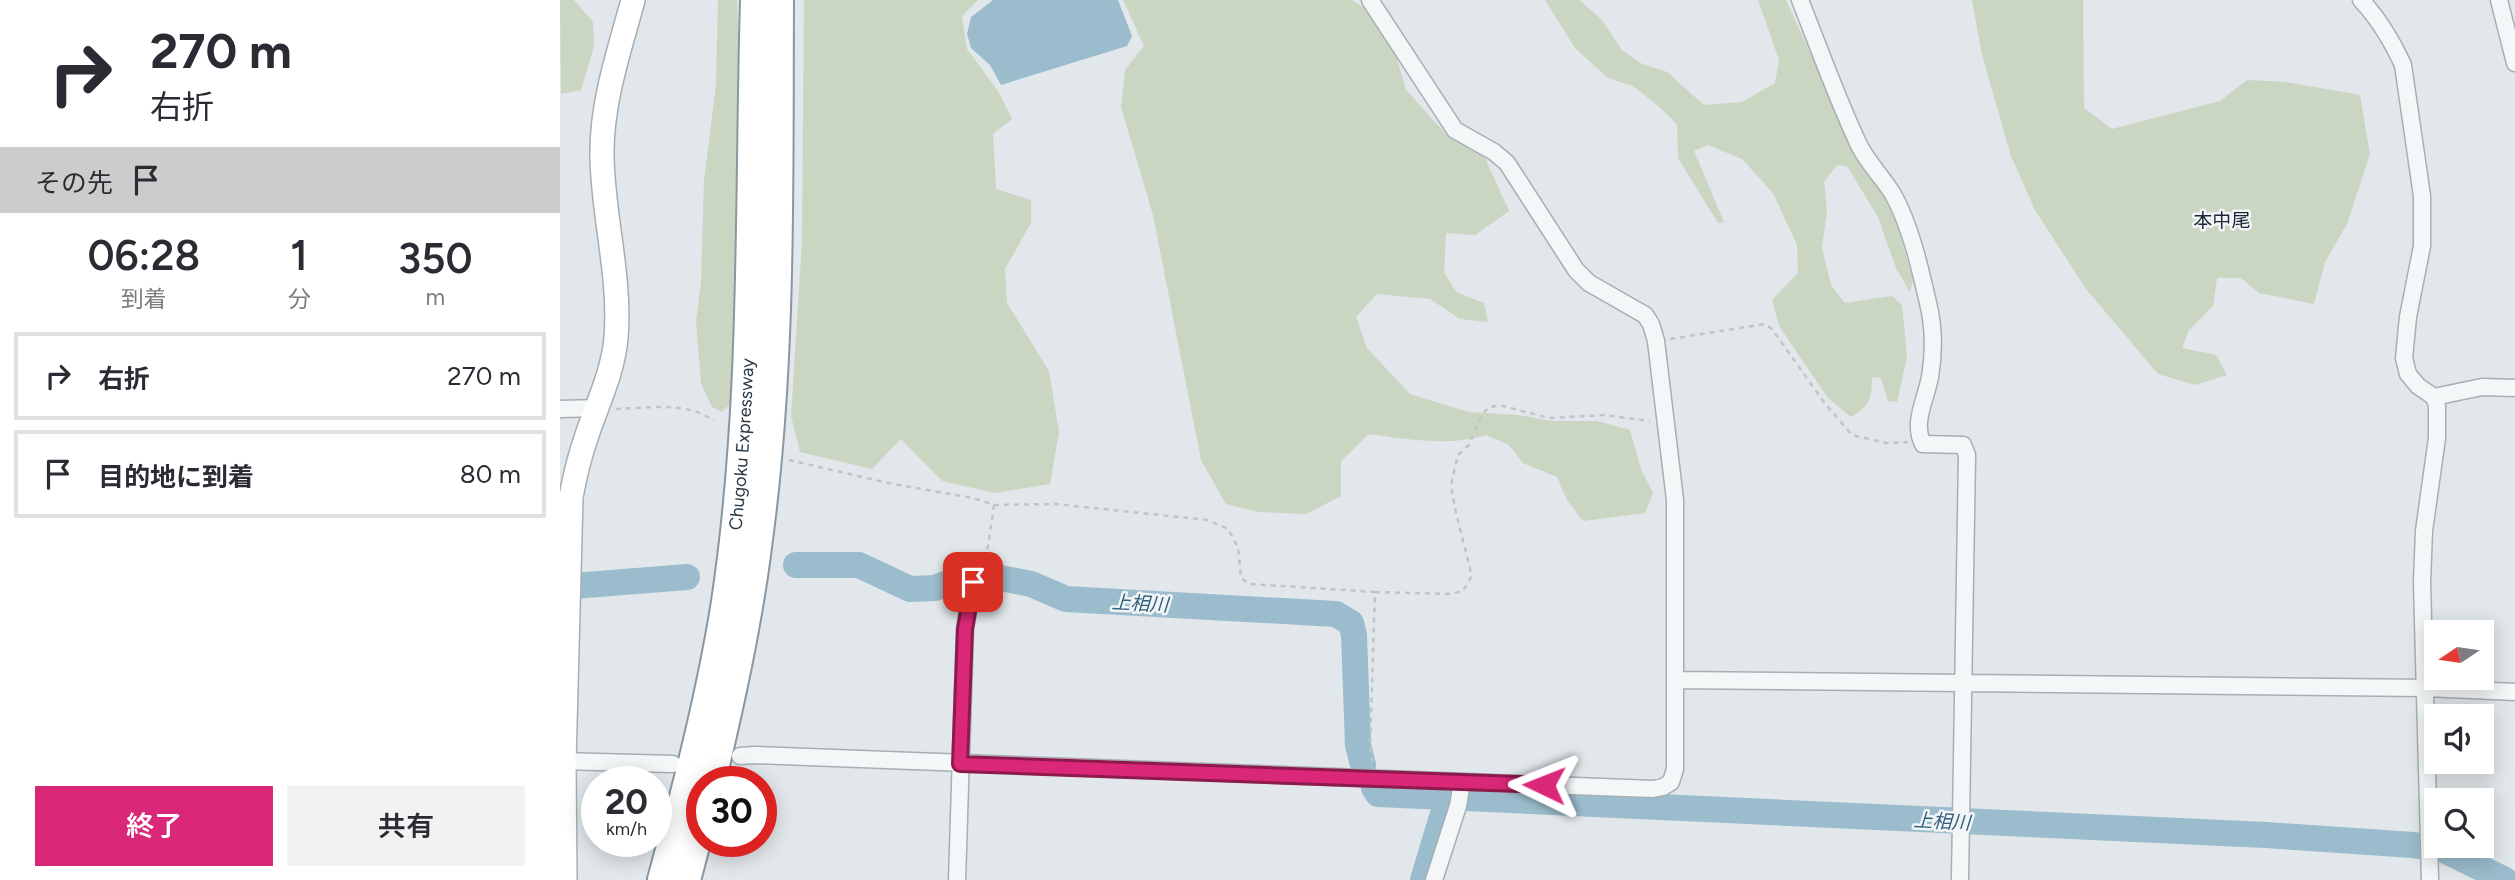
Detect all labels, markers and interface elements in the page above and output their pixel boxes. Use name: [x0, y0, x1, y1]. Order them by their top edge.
text: 270 m: [150, 21, 292, 80]
icon: right: [35, 28, 126, 119]
text: 右折: [150, 88, 214, 126]
icon: arrive: [127, 161, 165, 199]
text: その先: [35, 167, 113, 199]
district label: 本中尾: [2193, 209, 2251, 232]
text: 06:28: [87, 230, 200, 281]
text: 1: [290, 230, 308, 281]
text: 350: [398, 233, 473, 284]
text: m: [426, 283, 445, 311]
text: 到着: [121, 285, 167, 313]
text: 分: [288, 285, 311, 313]
icon: right: [39, 357, 77, 395]
street label: Chugoku Expressway: [724, 357, 759, 531]
text: 270 m: [447, 360, 521, 392]
text: 右折: [98, 363, 150, 395]
icon: arrive: [39, 455, 77, 493]
text: 80 m: [460, 458, 521, 490]
text: 目的地に到着: [98, 461, 254, 493]
pin: [943, 552, 1003, 612]
icon: arrive: [954, 563, 992, 601]
water label: 上相川: [1111, 591, 1171, 617]
north arrow: [2424, 620, 2494, 690]
map controls: [2424, 620, 2494, 858]
button: sound: [2424, 704, 2494, 774]
position arrow: [1507, 748, 1581, 822]
speed limit sign: 30: [686, 766, 777, 857]
text: 20: [605, 781, 648, 823]
button: 終了: [35, 786, 273, 866]
button: 共有: [287, 786, 525, 866]
button: search: [2424, 788, 2494, 858]
water label: 上相川: [1913, 809, 1973, 835]
text: km/h: [606, 818, 647, 840]

